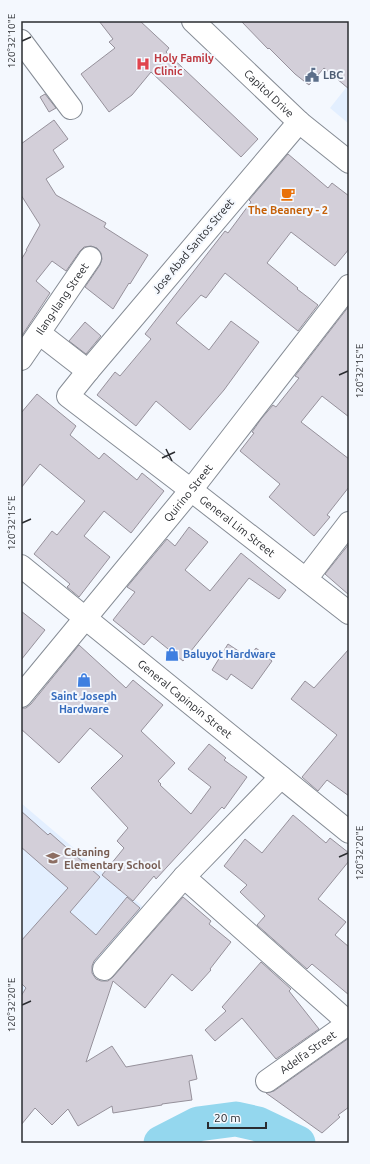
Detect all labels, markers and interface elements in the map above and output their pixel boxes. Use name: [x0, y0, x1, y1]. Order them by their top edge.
text: 120°32'10"E: [6, 13, 17, 68]
place label: Holy Family Clinic: [154, 52, 214, 77]
hospital icon: Holy Family Clinic: [135, 56, 151, 72]
street label: Capitol Drive: [242, 67, 296, 120]
public building icon: LBC: [304, 67, 320, 83]
place label: LBC: [323, 69, 343, 81]
cafe icon: The Beanery - 2: [280, 186, 296, 202]
street label: Jose Abad Santos Street: [150, 196, 237, 296]
place label: The Beanery - 2: [248, 204, 328, 216]
street label: Ilang-Ilang Street: [33, 260, 91, 337]
text: 120°32'15"E: [354, 343, 365, 398]
street label: Quirino Street: [161, 461, 215, 524]
street label: General Lim Street: [197, 493, 278, 560]
text: 120°32'15"E: [6, 495, 17, 550]
shop icon: Baluyot Hardware: [164, 646, 180, 662]
place label: Baluyot Hardware: [183, 648, 276, 660]
street label: General Capinpin Street: [135, 657, 235, 741]
shop icon: Saint Joseph Hardware: [76, 672, 92, 688]
place label: Saint Joseph Hardware: [51, 690, 117, 715]
text: 120°32'20"E: [354, 825, 365, 880]
place label: Cataning Elementary School: [64, 846, 162, 871]
school or university icon: Cataning Elementary School: [45, 850, 61, 866]
text: 120°32'20"E: [6, 977, 17, 1032]
street label: Adelfa Street: [278, 1028, 339, 1076]
scale bar: [208, 1104, 266, 1130]
text: 20 m: [214, 1111, 241, 1124]

